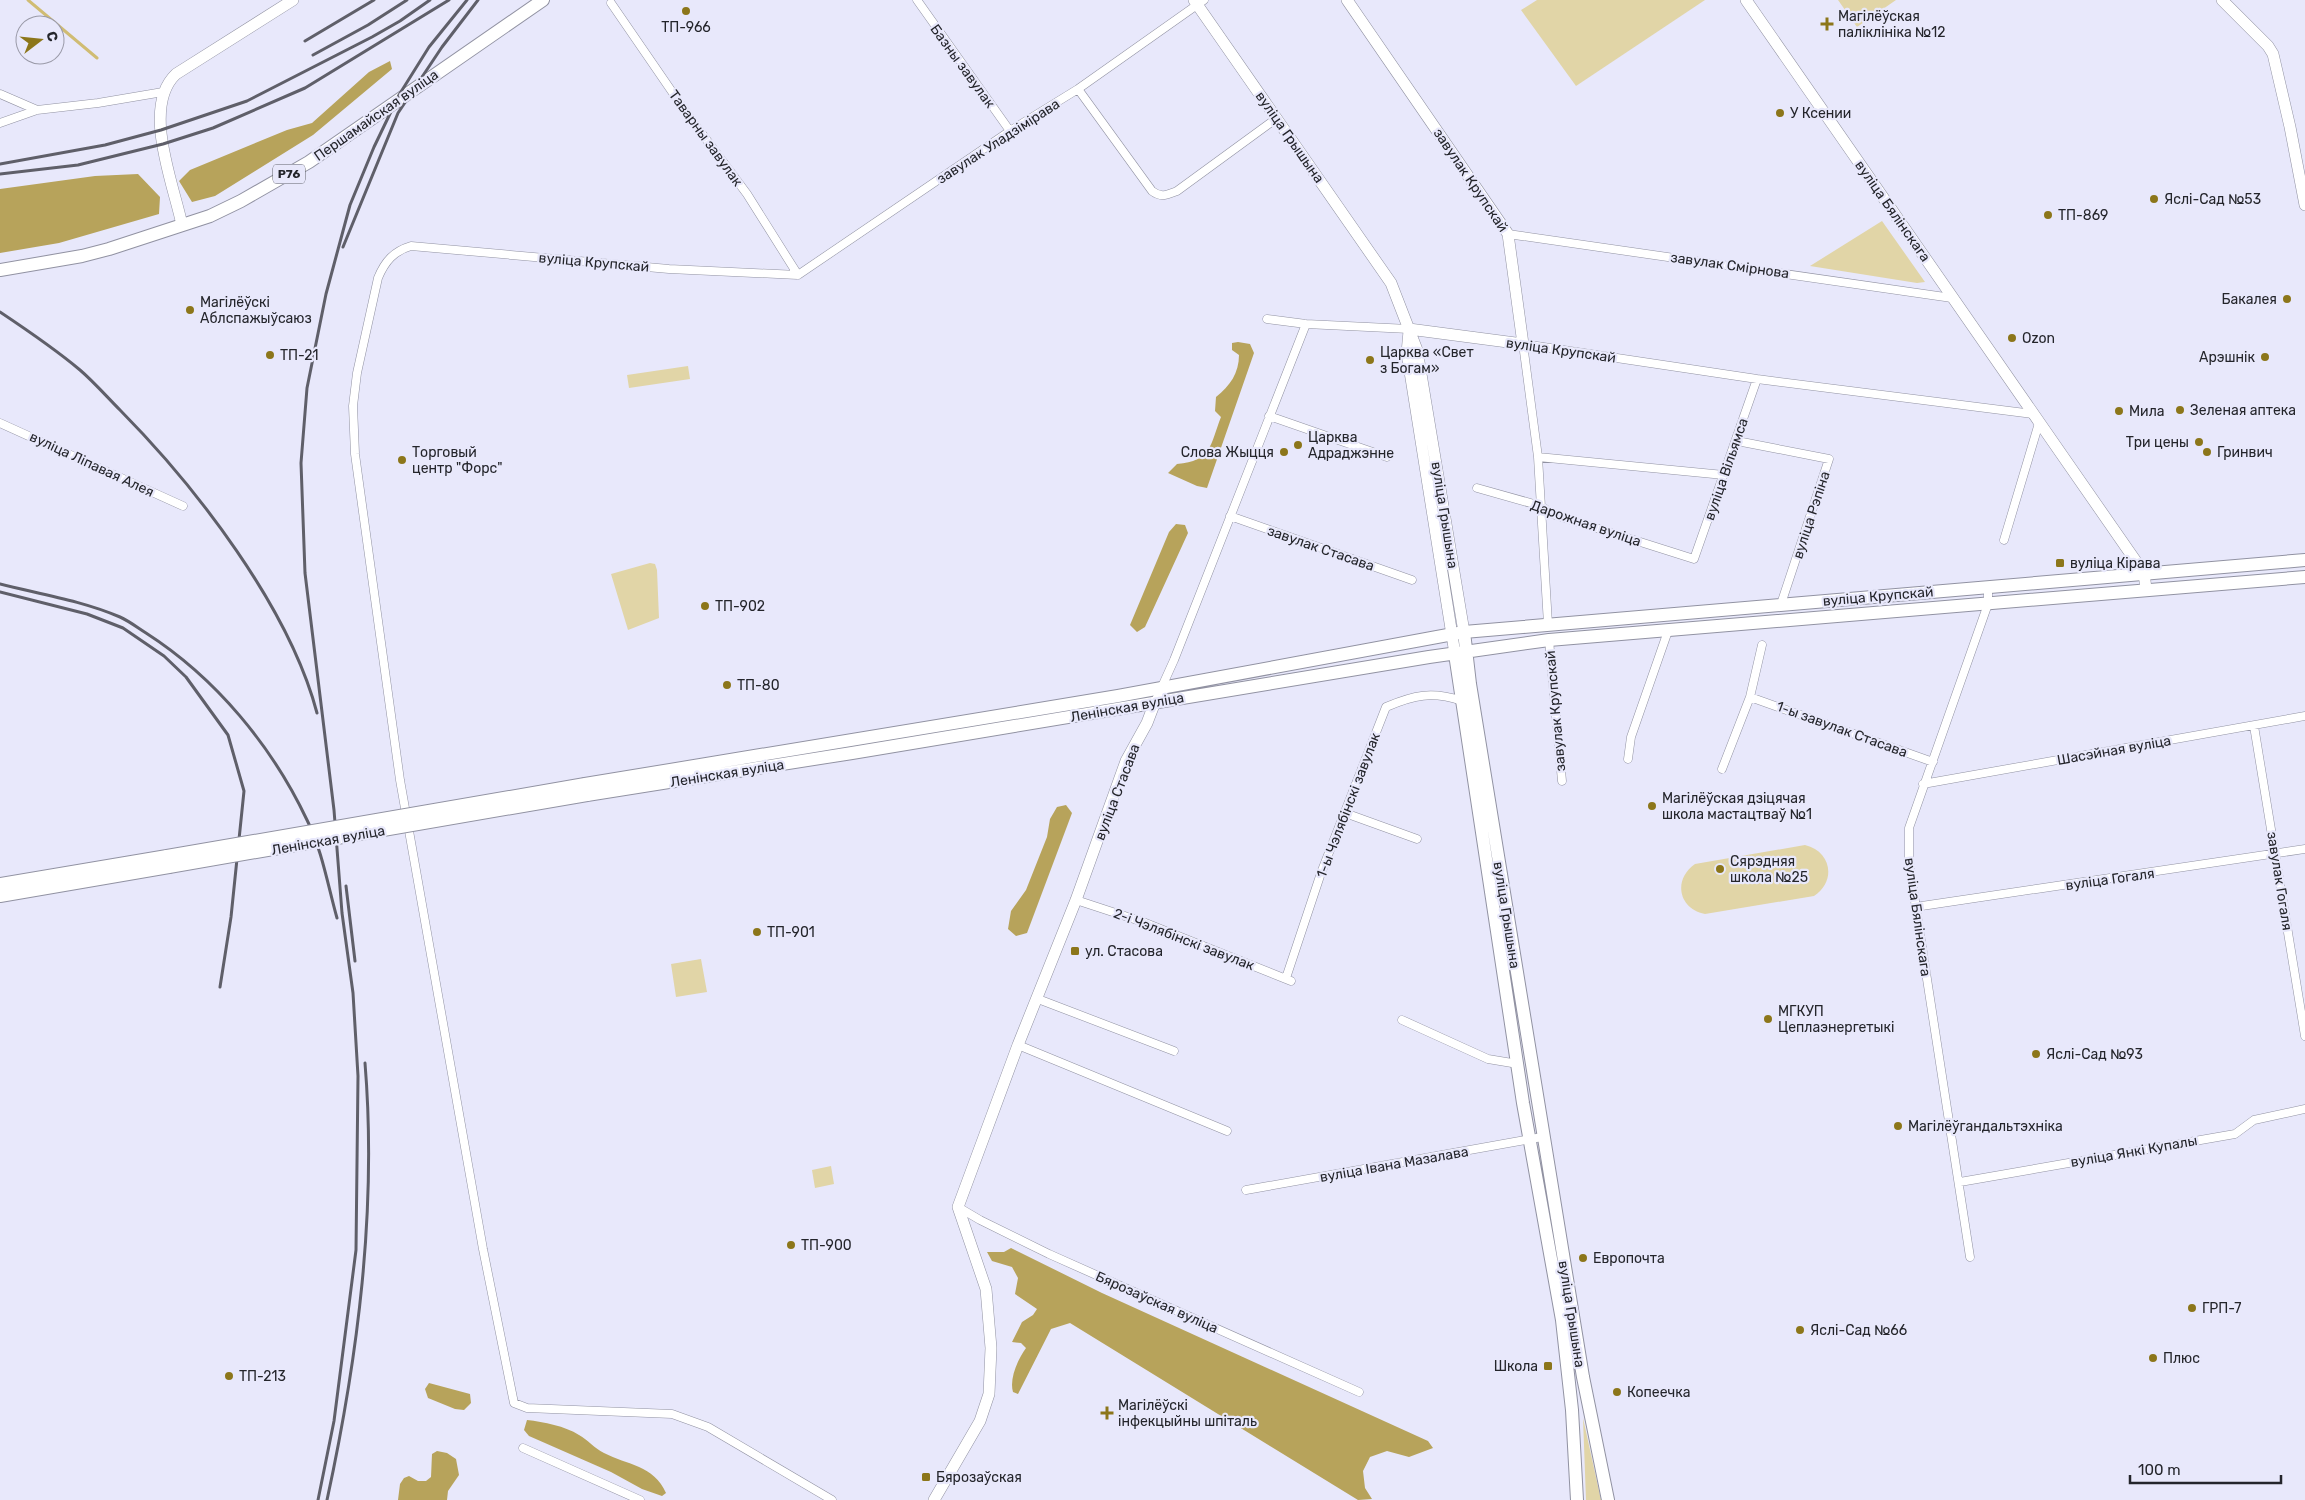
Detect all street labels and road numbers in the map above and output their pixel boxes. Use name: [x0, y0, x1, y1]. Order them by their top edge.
street label: Базны завулак: [927, 21, 999, 112]
street label: Першамайская вуліца: [311, 66, 442, 165]
street label: Таварны завулак: [665, 87, 747, 190]
street label: вуліца Грышына: [1252, 88, 1328, 186]
street label: завулак Уладзімірава: [934, 95, 1063, 188]
street label: завулак Крупскай: [1430, 125, 1512, 235]
street label: вуліца Бялінскага: [1851, 157, 1934, 265]
road number: Р76: [273, 164, 305, 183]
street label: вуліца Крупскай: [538, 249, 650, 276]
street label: завулак Смірнова: [1670, 249, 1790, 282]
street label: вуліца Крупскай: [1505, 334, 1617, 367]
street label: вуліца Вільямса: [1701, 416, 1752, 522]
street label: вуліца Ліпавая Алея: [27, 428, 157, 501]
street label: вуліца Грышына: [1428, 460, 1461, 570]
street label: вуліца Рэпіна: [1789, 469, 1834, 561]
street label: Дарожная вуліца: [1528, 497, 1643, 550]
street label: завулак Стасава: [1265, 522, 1377, 575]
street label: вуліца Крупскай: [1822, 583, 1934, 610]
street label: завулак Крупскай: [1542, 650, 1569, 772]
street label: Ленінская вуліца: [1069, 689, 1185, 726]
street label: 1-ы завулак Стасава: [1774, 698, 1910, 761]
street label: 1-ы Чэлябінскі завулак: [1313, 730, 1384, 880]
street label: Шасэйная вуліца: [2056, 732, 2172, 769]
street label: вуліца Стасава: [1091, 742, 1144, 843]
street label: Ленінская вуліца: [669, 756, 785, 791]
street label: Ленінская вуліца: [270, 822, 386, 859]
street label: завулак Гогаля: [2263, 830, 2296, 932]
street label: вуліца Бялінскага: [1901, 857, 1934, 978]
street label: вуліца Грышына: [1490, 860, 1523, 970]
street label: вуліца Гогаля: [2065, 865, 2156, 894]
street label: 2-і Чэлябінскі завулак: [1111, 905, 1257, 974]
street label: вуліца Янкі Купалы: [2069, 1132, 2199, 1171]
street label: вуліца Iвана Мазалава: [1318, 1143, 1470, 1186]
street label: вуліца Грышына: [1555, 1259, 1588, 1369]
street label: Бярозаўская вуліца: [1093, 1268, 1221, 1337]

